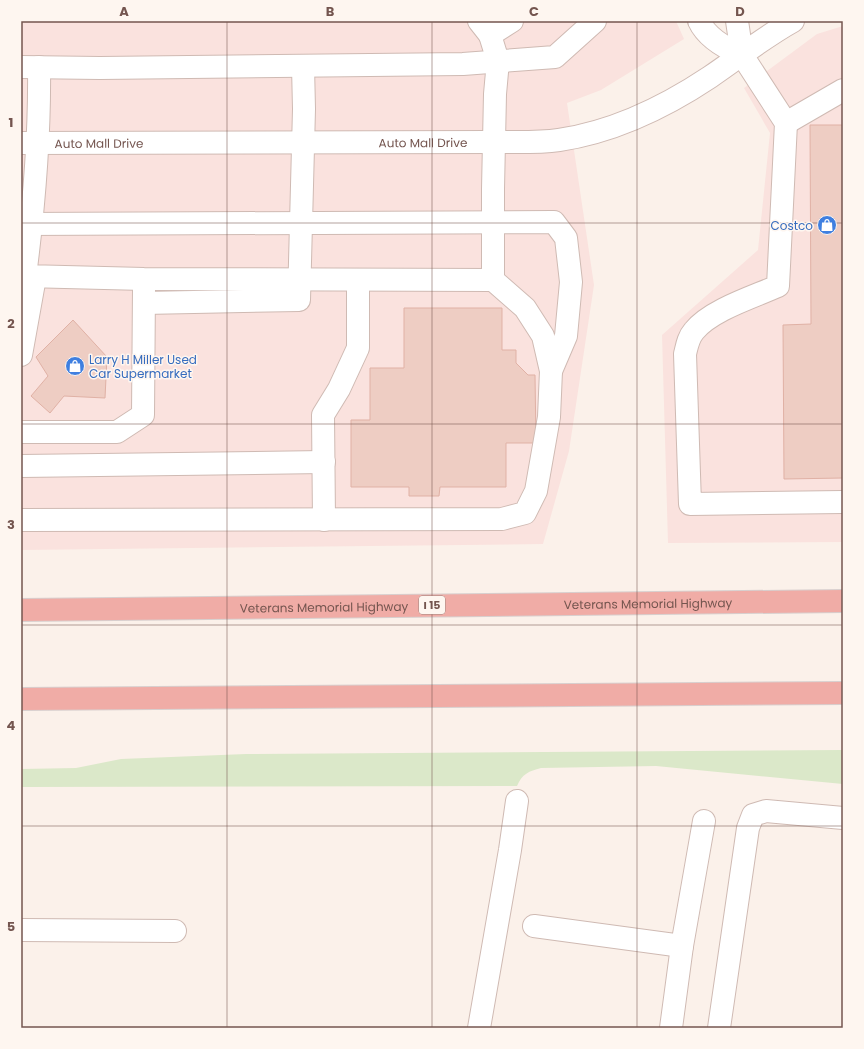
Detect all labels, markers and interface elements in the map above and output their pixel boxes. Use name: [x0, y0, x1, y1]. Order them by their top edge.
text: A: [119, 2, 129, 21]
text: B: [326, 2, 335, 21]
text: C: [529, 2, 539, 21]
text: D: [735, 2, 745, 21]
text: 1: [9, 113, 13, 132]
street label: Auto Mall Drive: [55, 134, 143, 151]
street label: Auto Mall Drive: [379, 134, 467, 151]
shop icon: Costco: [816, 214, 838, 236]
place label: Costco: [770, 217, 813, 234]
text: 2: [7, 314, 15, 333]
place label: Larry H Miller Used Car Supermarket: [89, 351, 197, 382]
shop icon: Larry H Miller Used Car Supermarket: [64, 355, 86, 377]
text: 3: [7, 515, 15, 534]
street label: Veterans Memorial Highway: [564, 594, 733, 613]
road number: I 15: [419, 596, 445, 614]
street label: Veterans Memorial Highway: [240, 597, 409, 616]
text: 4: [7, 716, 16, 735]
text: 5: [7, 917, 15, 936]

